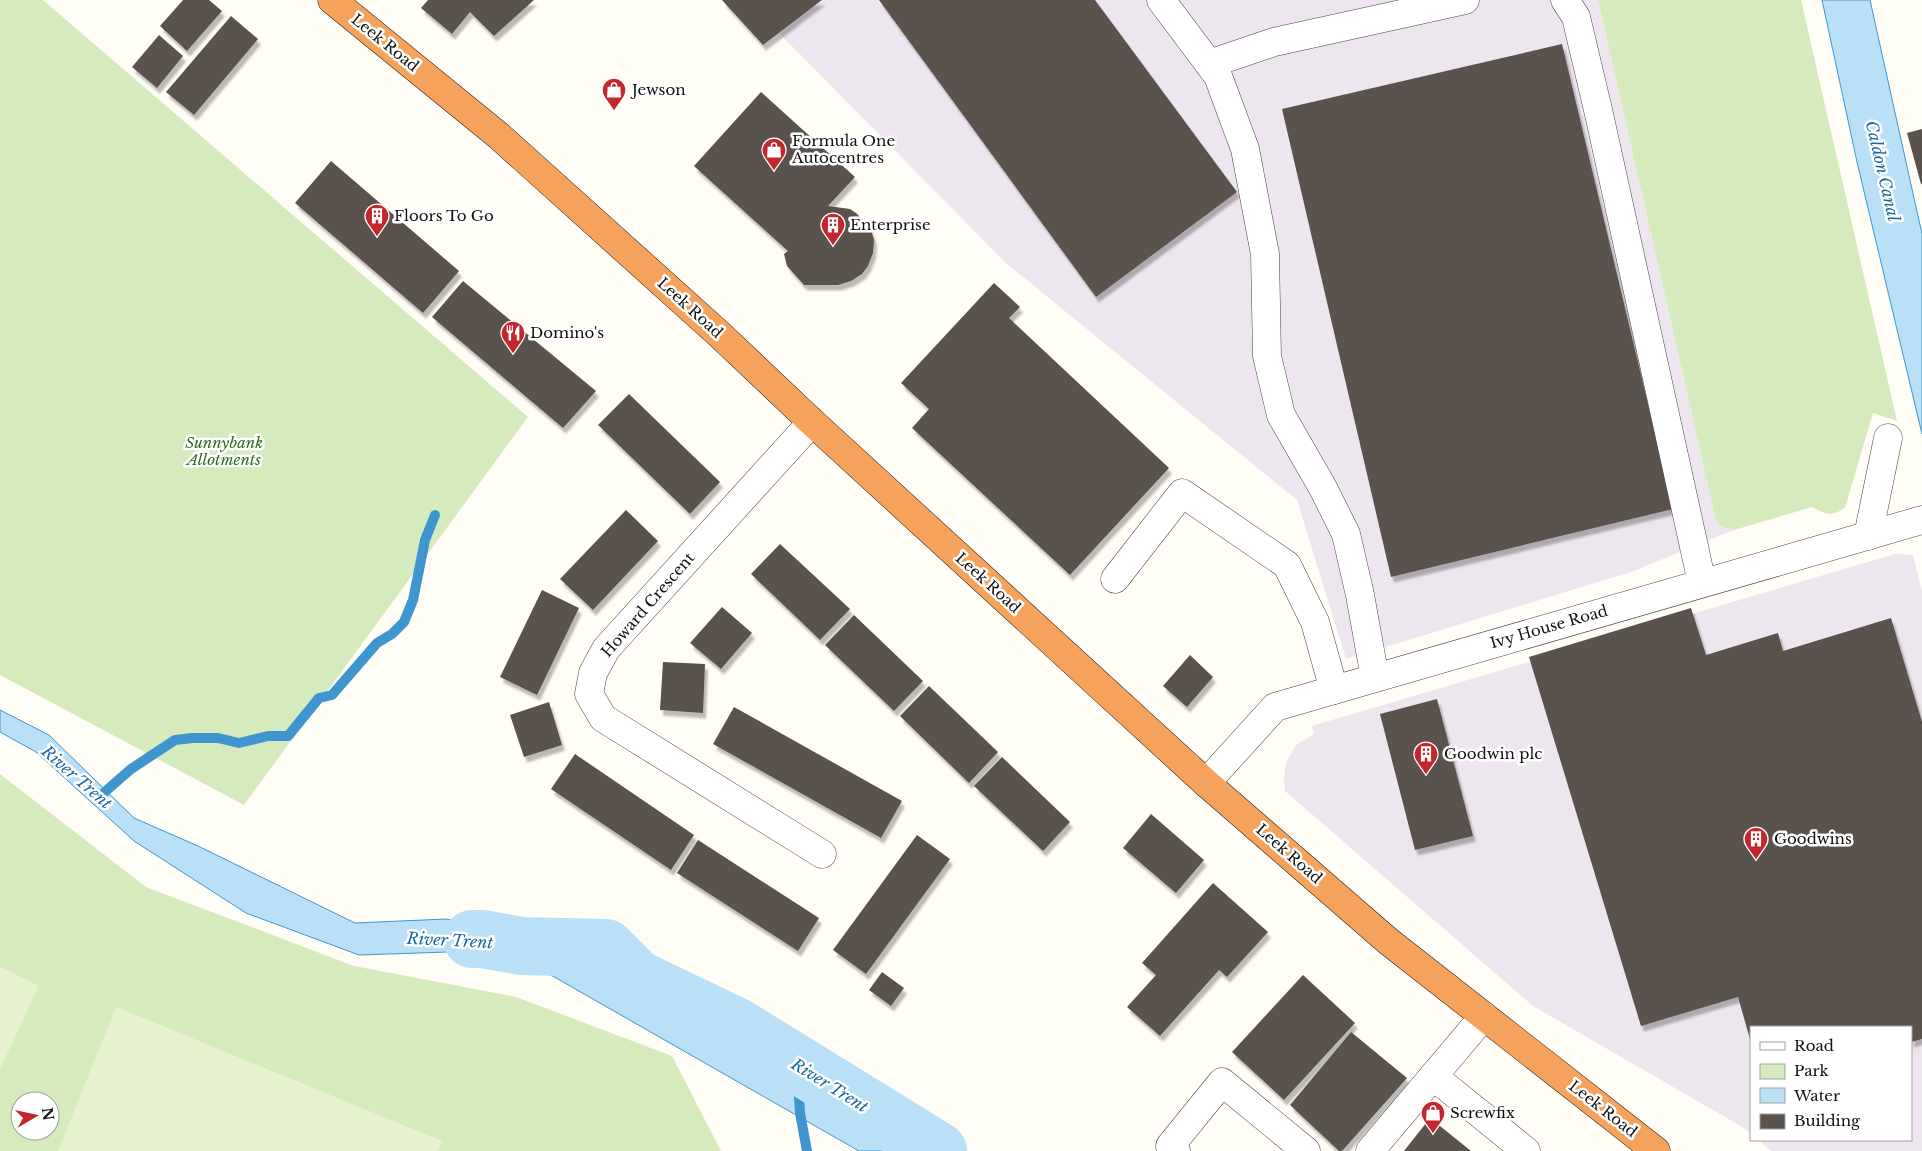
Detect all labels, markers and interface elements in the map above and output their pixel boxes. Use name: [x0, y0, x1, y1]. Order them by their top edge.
street label: Leek Road: [348, 10, 423, 76]
shop icon: Jewson: [601, 77, 627, 111]
place label: Jewson: [630, 80, 686, 99]
water label: Caldon Canal: [1862, 119, 1905, 224]
place label: Formula One Autocentres: [791, 131, 895, 167]
shop icon: Formula One Autocentres: [761, 137, 787, 171]
building icon: Floors To Go: [364, 203, 390, 237]
place label: Floors To Go: [394, 206, 494, 225]
building icon: Enterprise: [820, 212, 846, 246]
place label: Enterprise: [850, 215, 931, 234]
street label: Leek Road: [654, 273, 727, 342]
restaurant icon: Domino's: [500, 320, 526, 354]
place label: Domino's: [530, 323, 604, 342]
park label: Sunnybank Allotments: [185, 433, 263, 469]
street label: Howard Crescent: [597, 548, 698, 661]
street label: Leek Road: [952, 548, 1025, 617]
street label: Ivy House Road: [1488, 601, 1610, 652]
water label: River Trent: [37, 740, 116, 813]
building icon: Goodwin plc: [1413, 741, 1439, 775]
place label: Goodwin plc: [1444, 744, 1542, 763]
street label: Leek Road: [1252, 820, 1326, 887]
building icon: Goodwins: [1743, 826, 1769, 860]
place label: Goodwins: [1774, 829, 1852, 848]
water label: River Trent: [405, 928, 494, 952]
legend: [1750, 1026, 1912, 1141]
text: Road: [1794, 1036, 1834, 1055]
water label: River Trent: [787, 1053, 872, 1117]
text: Park: [1794, 1061, 1830, 1080]
street label: Leek Road: [1565, 1076, 1641, 1141]
text: Water: [1793, 1086, 1841, 1105]
north arrow: [10, 1091, 60, 1141]
shop icon: Screwfix: [1420, 1100, 1446, 1134]
place label: Screwfix: [1450, 1103, 1515, 1122]
text: N: [38, 1106, 58, 1122]
text: Building: [1794, 1111, 1861, 1130]

